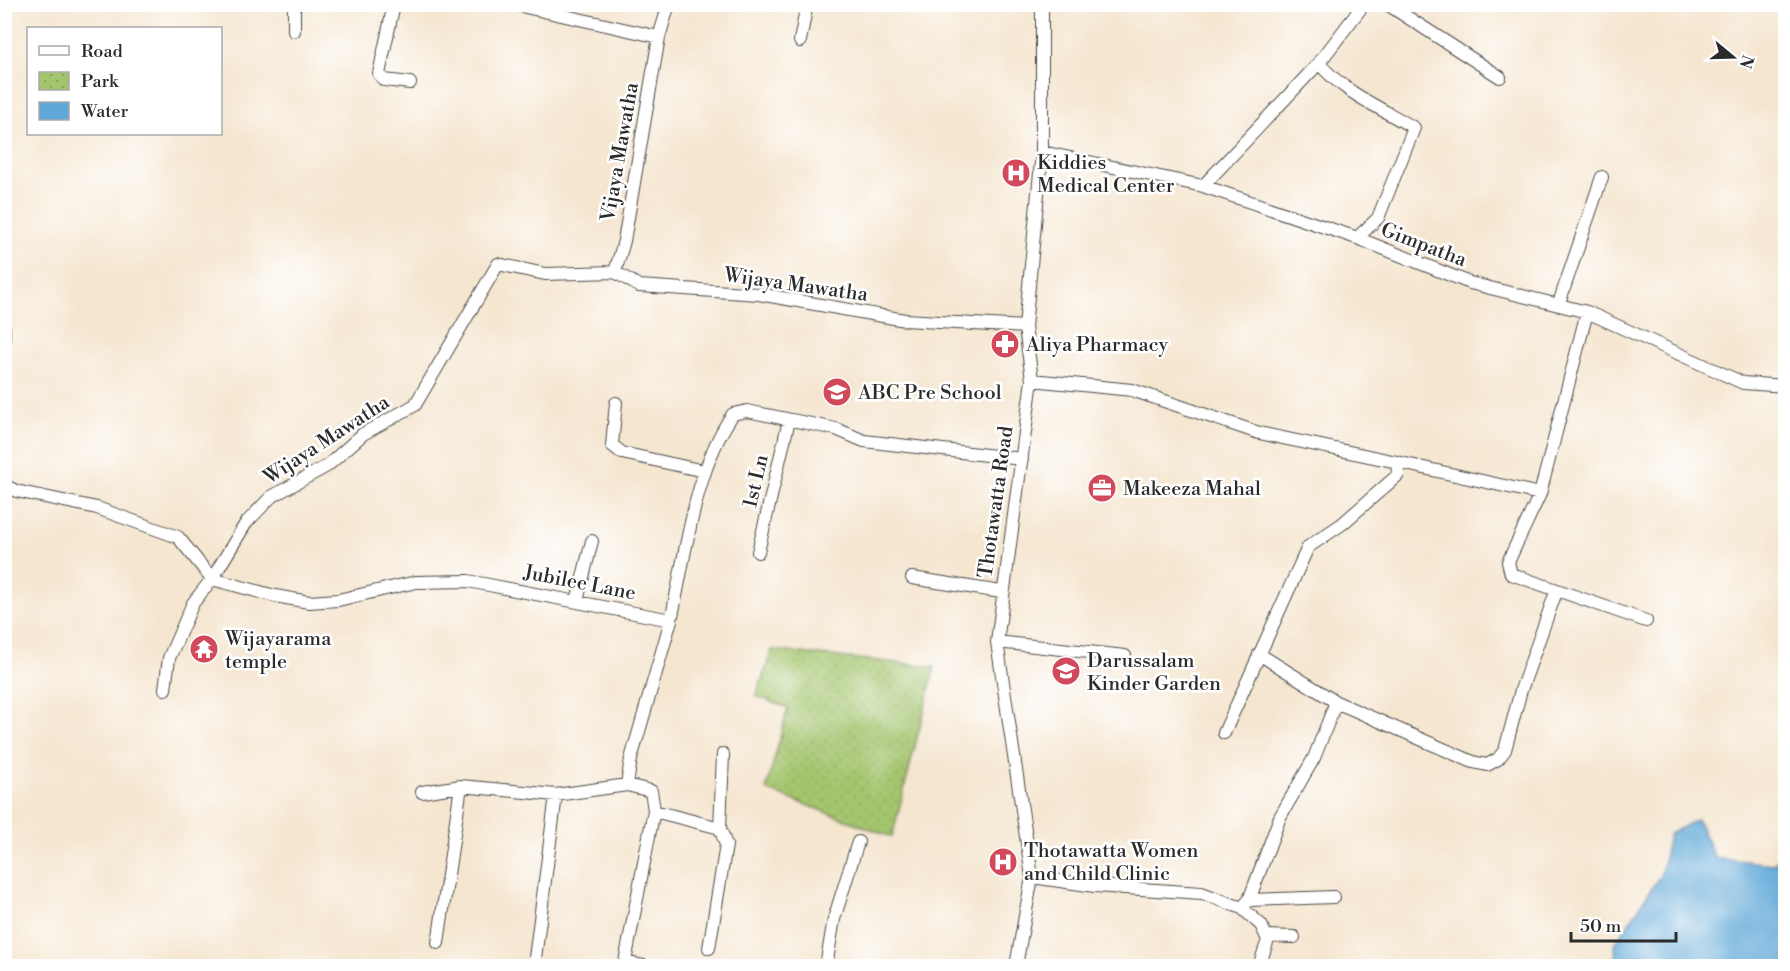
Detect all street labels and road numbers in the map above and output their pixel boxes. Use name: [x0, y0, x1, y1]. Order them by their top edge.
street label: Vijaya Mawatha: [596, 80, 645, 225]
street label: Gimpatha: [1377, 218, 1471, 273]
street label: Wijaya Mawatha: [721, 263, 870, 308]
street label: Wijaya Mawatha: [258, 390, 395, 491]
street label: Thotawatta Road: [973, 424, 1020, 580]
street label: 1st Ln: [738, 452, 775, 510]
street label: Jubilee Lane: [521, 560, 638, 607]

